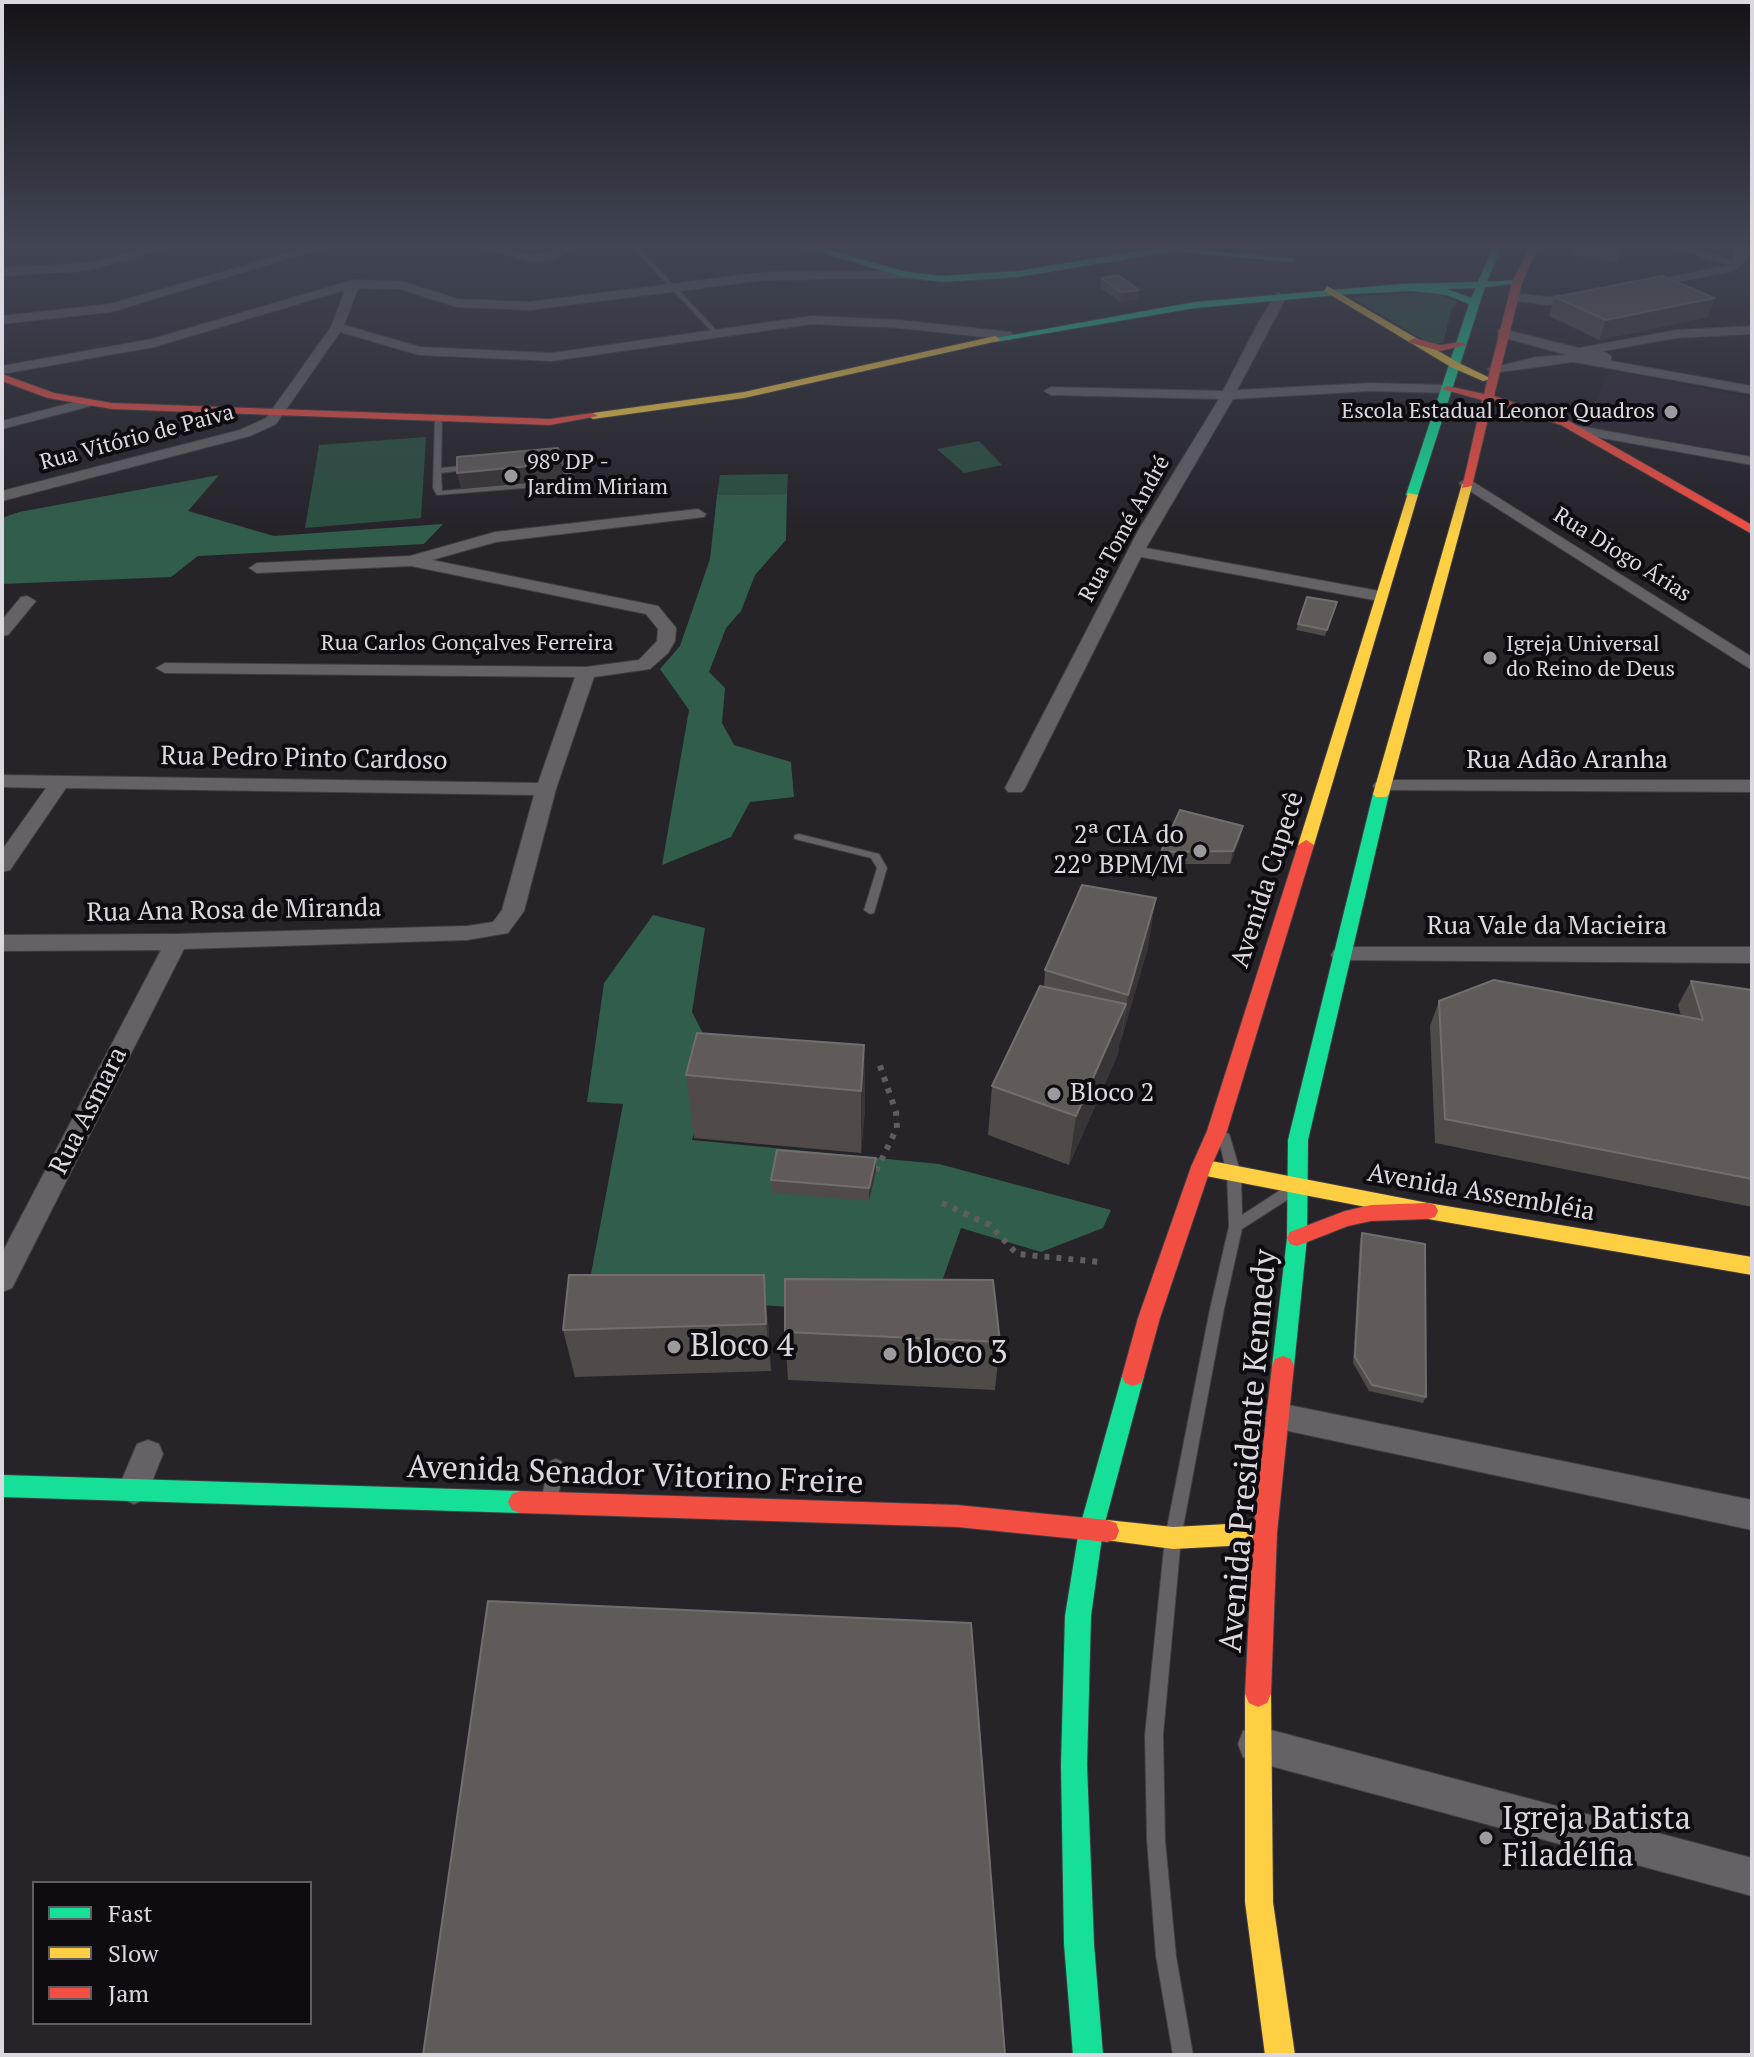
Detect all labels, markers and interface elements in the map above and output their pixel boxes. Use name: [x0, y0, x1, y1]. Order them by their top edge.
street label: Rua Vitório de Paiva: [37, 399, 237, 477]
place label: Escola Estadual Leonor Quadros: [1341, 399, 1655, 425]
marker: Escola Estadual Leonor Quadros: [1662, 403, 1680, 421]
place label: 98º DP - Jardim Miriam: [527, 450, 668, 502]
street label: Rua Tomé André: [1074, 451, 1176, 607]
marker: 98º DP - Jardim Miriam: [502, 467, 520, 485]
street label: Rua Diogo Árias: [1548, 502, 1696, 608]
street label: Rua Carlos Gonçalves Ferreira: [321, 631, 613, 657]
place label: Igreja Universal do Reino de Deus: [1506, 632, 1675, 684]
marker: Igreja Universal do Reino de Deus: [1481, 649, 1499, 667]
street label: Rua Pedro Pinto Cardoso: [160, 741, 448, 777]
street label: Rua Adão Aranha: [1466, 745, 1668, 777]
street label: Avenida Cupecê: [1225, 788, 1311, 972]
place label: 2ª CIA do 22º BPM/M: [1053, 820, 1184, 882]
marker: 2ª CIA do 22º BPM/M: [1191, 842, 1209, 860]
street label: Rua Ana Rosa de Miranda: [86, 893, 382, 929]
street label: Rua Vale da Macieira: [1427, 911, 1667, 943]
street label: Rua Asmara: [44, 1042, 134, 1180]
place label: Bloco 2: [1070, 1078, 1154, 1110]
marker: Bloco 2: [1045, 1085, 1063, 1103]
street label: Avenida Assembléia: [1365, 1158, 1597, 1228]
street label: Avenida Presidente Kennedy: [1212, 1248, 1286, 1654]
place label: Bloco 4: [690, 1328, 794, 1366]
place label: bloco 3: [906, 1335, 1008, 1373]
marker: Bloco 4: [665, 1338, 683, 1356]
marker: bloco 3: [881, 1345, 899, 1363]
street label: Avenida Senador Vitorino Freire: [406, 1449, 864, 1503]
place label: Igreja Batista Filadélfia: [1502, 1801, 1691, 1876]
marker: Igreja Batista Filadélfia: [1477, 1829, 1495, 1847]
legend: [32, 1881, 312, 2025]
text: Fast: [108, 1897, 152, 1929]
text: Slow: [108, 1937, 159, 1969]
text: Jam: [108, 1977, 149, 2009]

